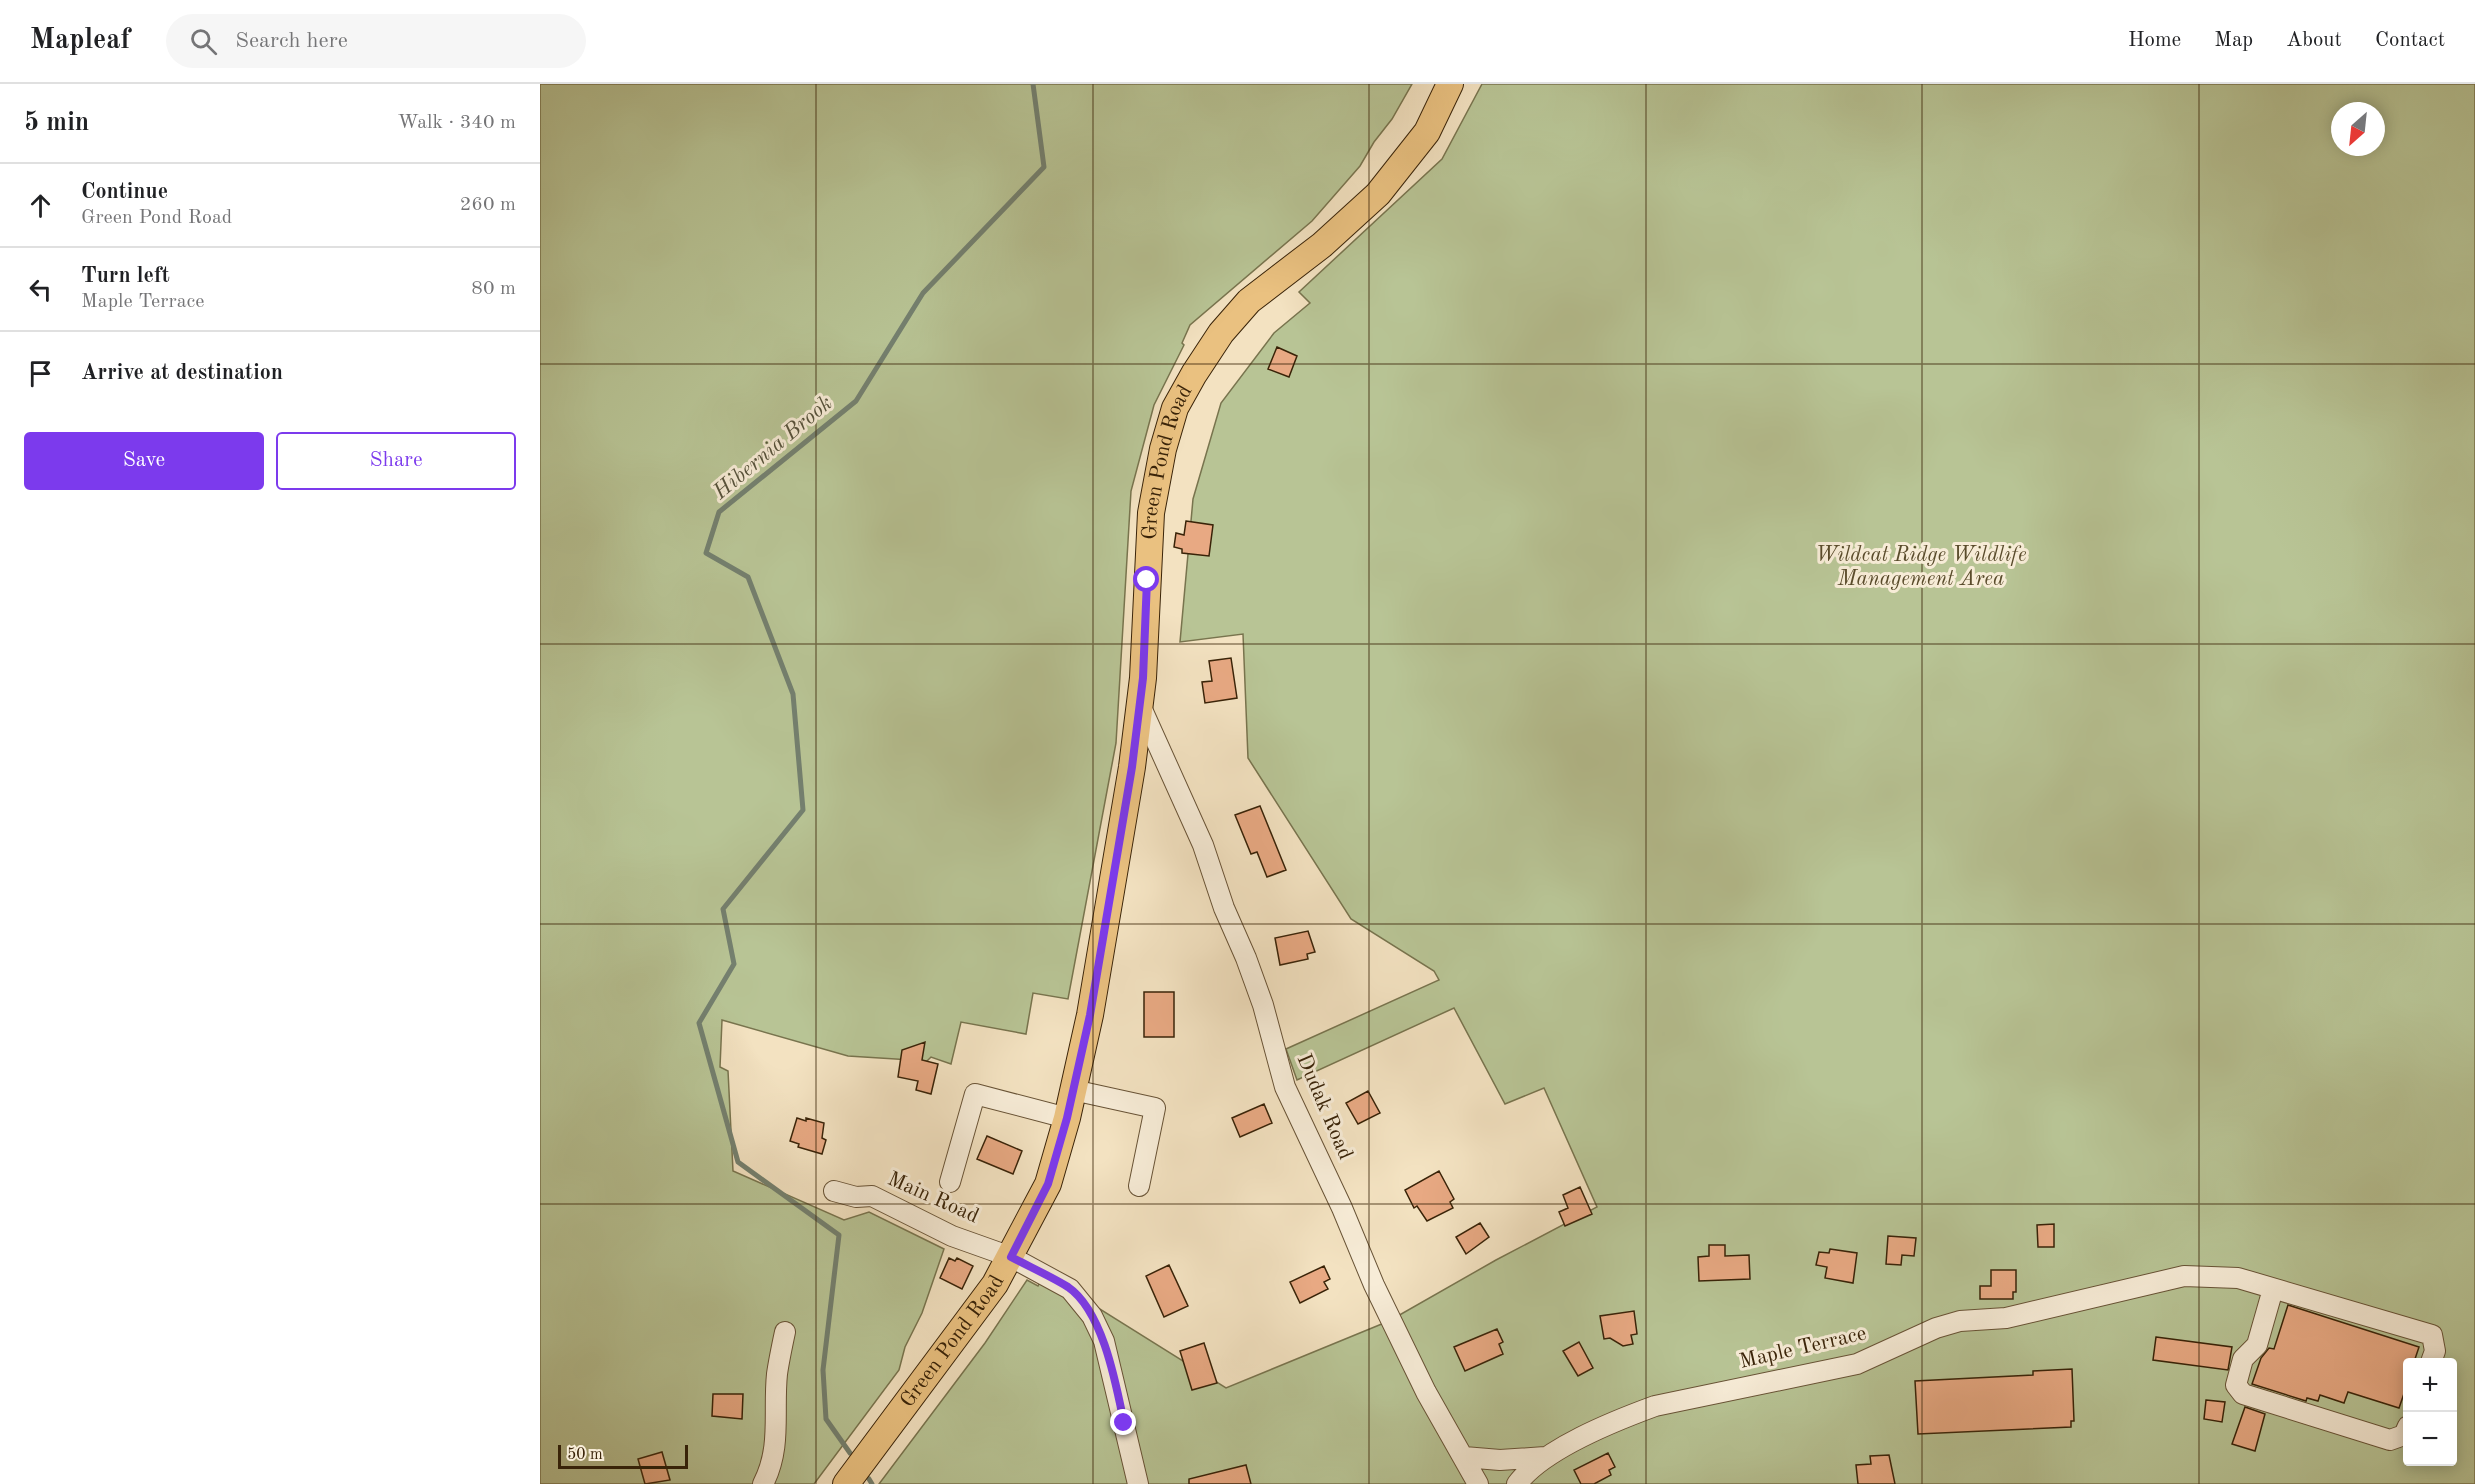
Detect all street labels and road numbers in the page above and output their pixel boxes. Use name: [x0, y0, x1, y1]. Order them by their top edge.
street label: Green Pond Road: [1139, 382, 1196, 540]
street label: Dudak Road: [1292, 1051, 1356, 1163]
street label: Main Road: [884, 1169, 982, 1227]
street label: Green Pond Road: [896, 1272, 1008, 1411]
street label: Maple Terrace: [1737, 1323, 1869, 1373]

